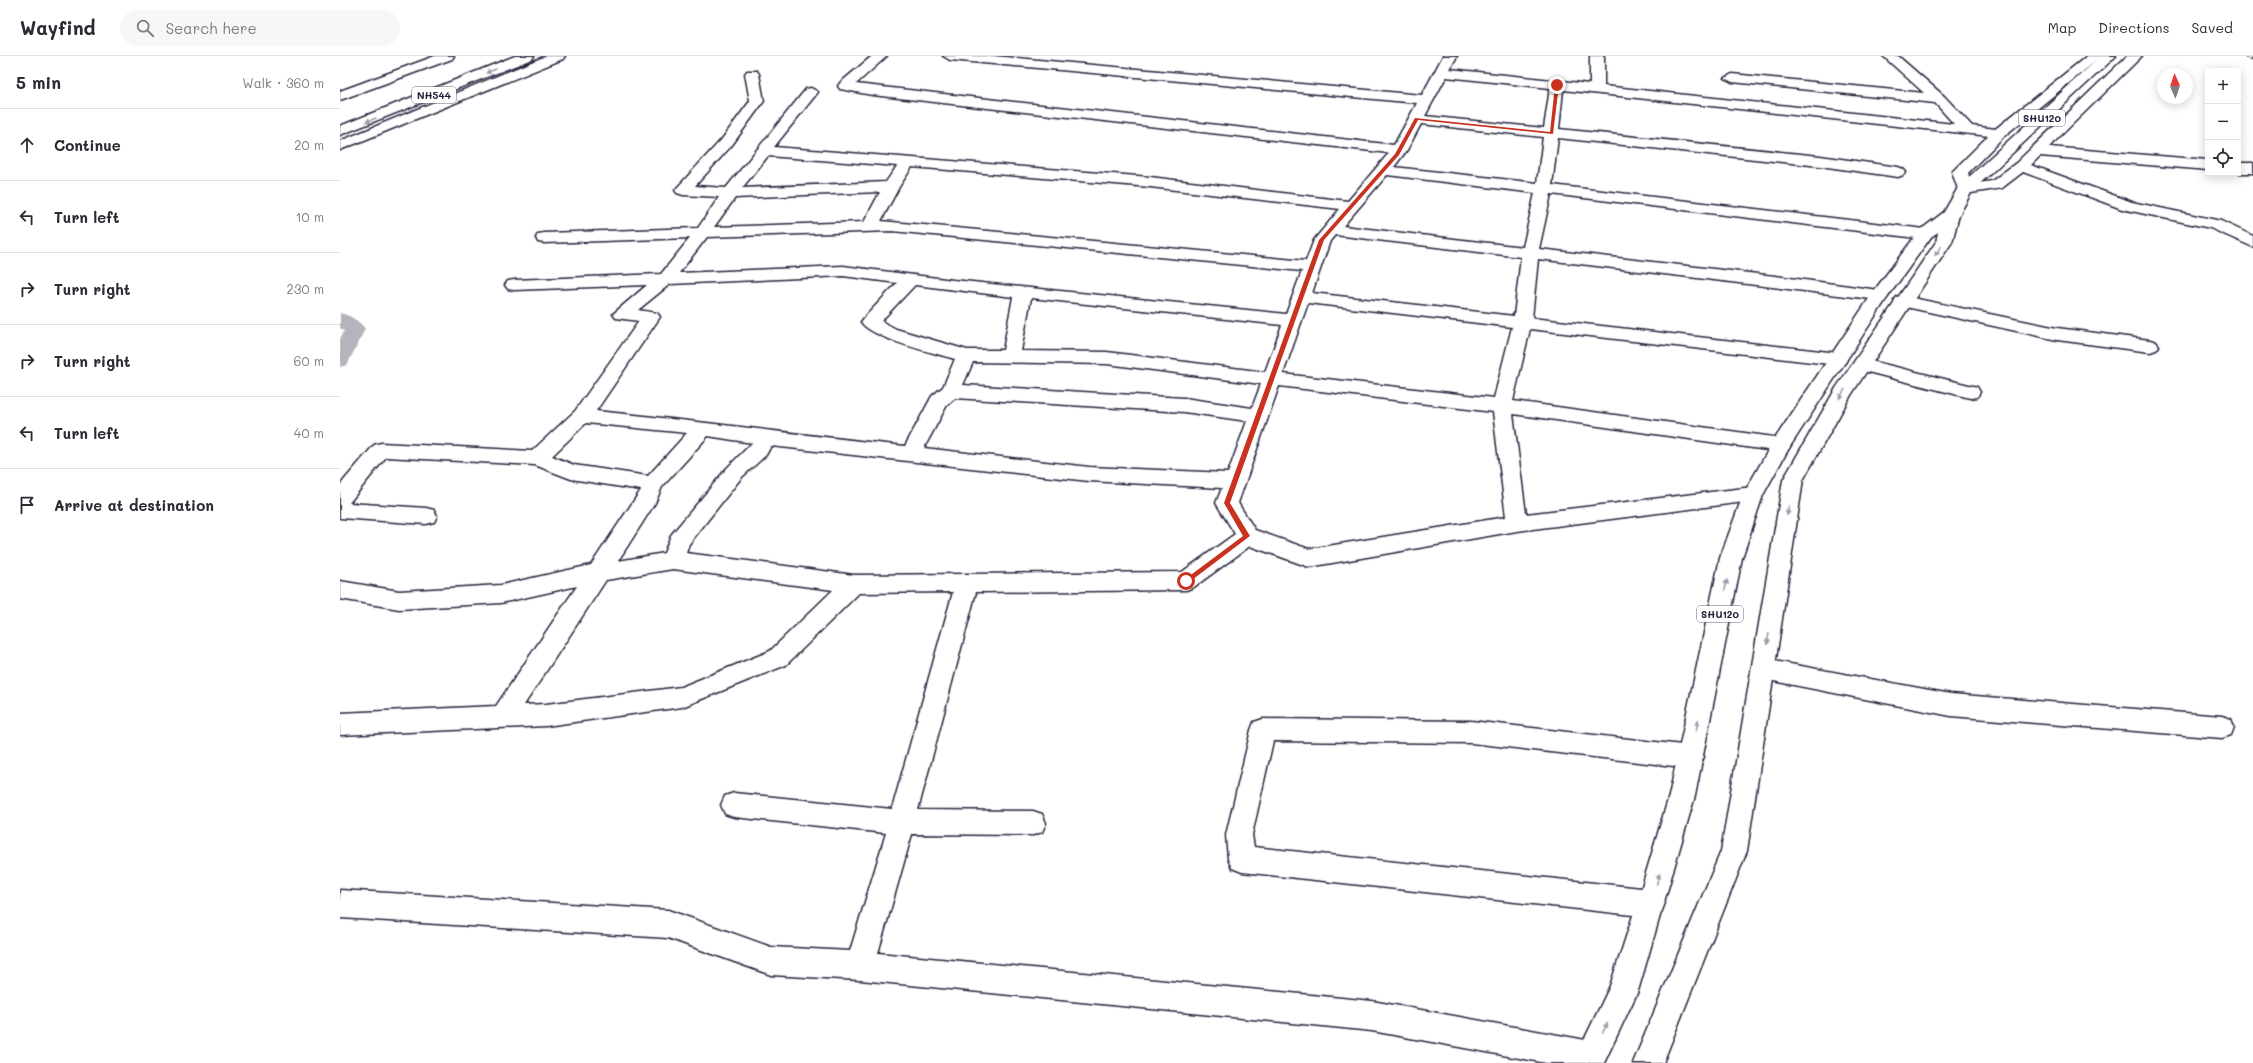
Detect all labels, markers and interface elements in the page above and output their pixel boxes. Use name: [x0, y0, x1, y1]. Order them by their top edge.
search box: [120, 10, 400, 46]
text: Wayfind: [20, 15, 96, 40]
icon: search: [134, 17, 156, 39]
text: Search here: [166, 18, 257, 38]
text: Map: [2048, 18, 2076, 37]
text: Directions: [2098, 18, 2169, 37]
text: Saved: [2191, 18, 2233, 37]
north arrow: [2157, 68, 2193, 104]
map controls: [2205, 68, 2241, 176]
button: +: [2205, 68, 2241, 104]
one-way arrow: [485, 69, 497, 75]
text: 5 min: [16, 71, 61, 93]
text: Walk · 360 m: [242, 74, 324, 91]
route end: [1548, 76, 1566, 94]
road number: NH544: [412, 87, 456, 103]
button: −: [2205, 104, 2241, 140]
road number: SHU120: [2019, 110, 2065, 126]
one-way arrow: [364, 117, 376, 123]
icon: ahead: [16, 134, 38, 156]
text: Continue: [54, 135, 121, 155]
text: 20 m: [294, 136, 324, 153]
button: locate: [2205, 140, 2241, 176]
icon: left: [16, 206, 38, 228]
text: Turn left: [54, 207, 119, 227]
text: 10 m: [296, 208, 324, 225]
one-way arrow: [1934, 246, 1942, 256]
icon: right: [16, 278, 38, 300]
text: Turn right: [54, 279, 131, 299]
text: 230 m: [287, 280, 324, 297]
icon: right: [16, 350, 38, 372]
text: Turn right: [54, 351, 131, 371]
text: 60 m: [294, 352, 324, 369]
one-way arrow: [1838, 389, 1846, 399]
icon: left: [16, 422, 38, 444]
text: Turn left: [54, 423, 119, 443]
text: 40 m: [294, 424, 324, 441]
icon: arrive: [16, 494, 38, 516]
text: Arrive at destination: [54, 495, 214, 515]
one-way arrow: [1785, 504, 1791, 517]
route start: [1177, 572, 1195, 590]
one-way arrow: [1723, 579, 1729, 591]
road number: SHU120: [1697, 606, 1743, 622]
one-way arrow: [1765, 633, 1771, 645]
one-way arrow: [1694, 720, 1700, 733]
one-way arrow: [1655, 873, 1661, 885]
one-way arrow: [1602, 1022, 1608, 1034]

